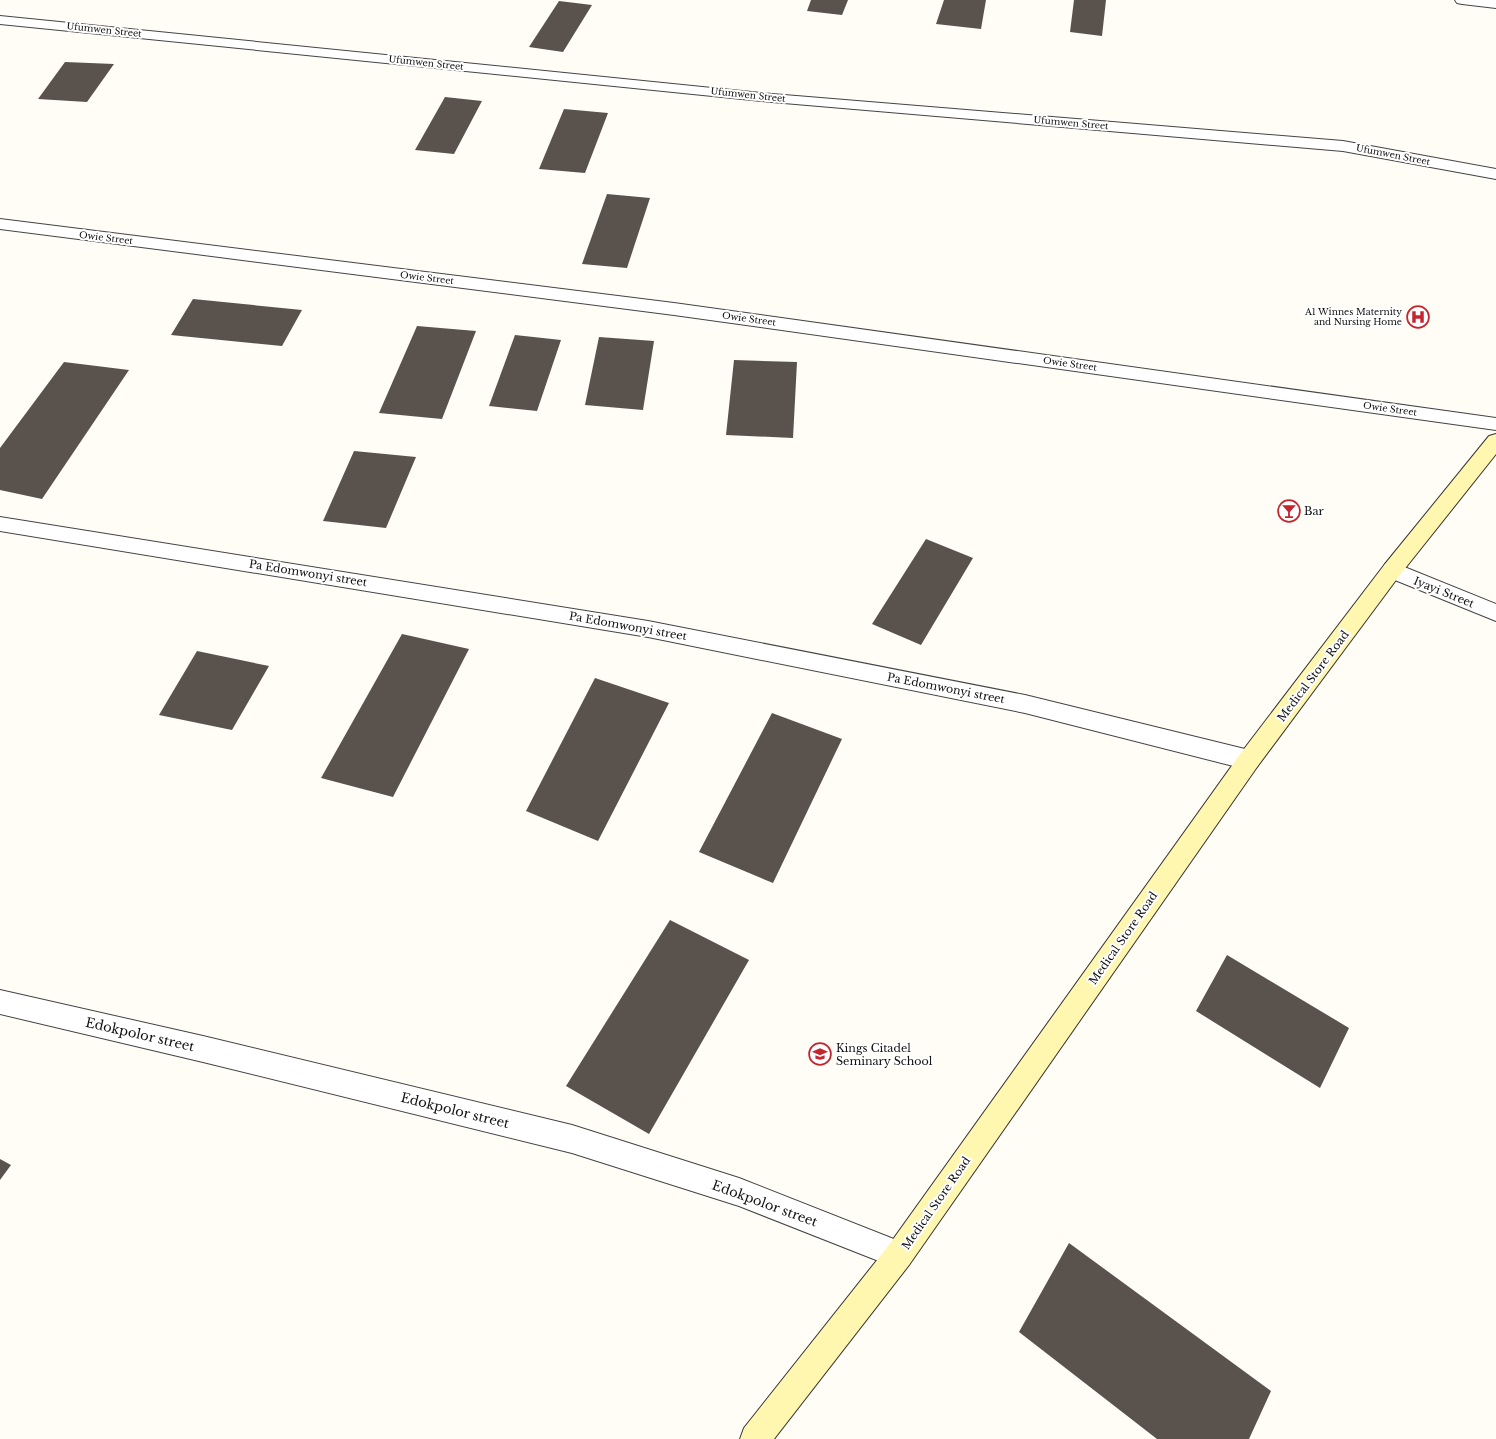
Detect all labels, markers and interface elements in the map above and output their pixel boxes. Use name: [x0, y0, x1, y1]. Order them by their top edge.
street label: Ufumwen Street: [66, 20, 143, 39]
street label: Ufumwen Street: [388, 53, 465, 72]
street label: Ufumwen Street: [710, 85, 787, 104]
street label: Ufumwen Street: [1033, 114, 1110, 131]
street label: Ufumwen Street: [1355, 142, 1432, 167]
street label: Owie Street: [79, 229, 134, 246]
street label: Owie Street: [400, 269, 455, 286]
hospital icon: A1 Winnes Maternity and Nursing Home: [1405, 304, 1431, 330]
place label: A1 Winnes Maternity and Nursing Home: [1304, 306, 1402, 327]
street label: Owie Street: [722, 309, 777, 328]
street label: Owie Street: [1043, 354, 1098, 373]
street label: Owie Street: [1363, 399, 1418, 418]
bar icon: Bar: [1276, 498, 1302, 524]
place label: Bar: [1304, 504, 1325, 518]
street label: Pa Edomwonyi street: [248, 557, 369, 589]
street label: Iyayi Street: [1412, 574, 1477, 611]
street label: Pa Edomwonyi street: [568, 609, 689, 643]
street label: Medical Store Road: [1274, 627, 1352, 724]
street label: Pa Edomwonyi street: [886, 670, 1007, 706]
street label: Medical Store Road: [1086, 888, 1161, 987]
street label: Edokpolor street: [84, 1014, 196, 1055]
school or university icon: Kings Citadel Seminary School: [807, 1041, 833, 1067]
place label: Kings Citadel Seminary School: [836, 1041, 933, 1068]
street label: Edokpolor street: [399, 1089, 511, 1132]
street label: Medical Store Road: [899, 1153, 974, 1252]
street label: Edokpolor street: [710, 1176, 820, 1230]

